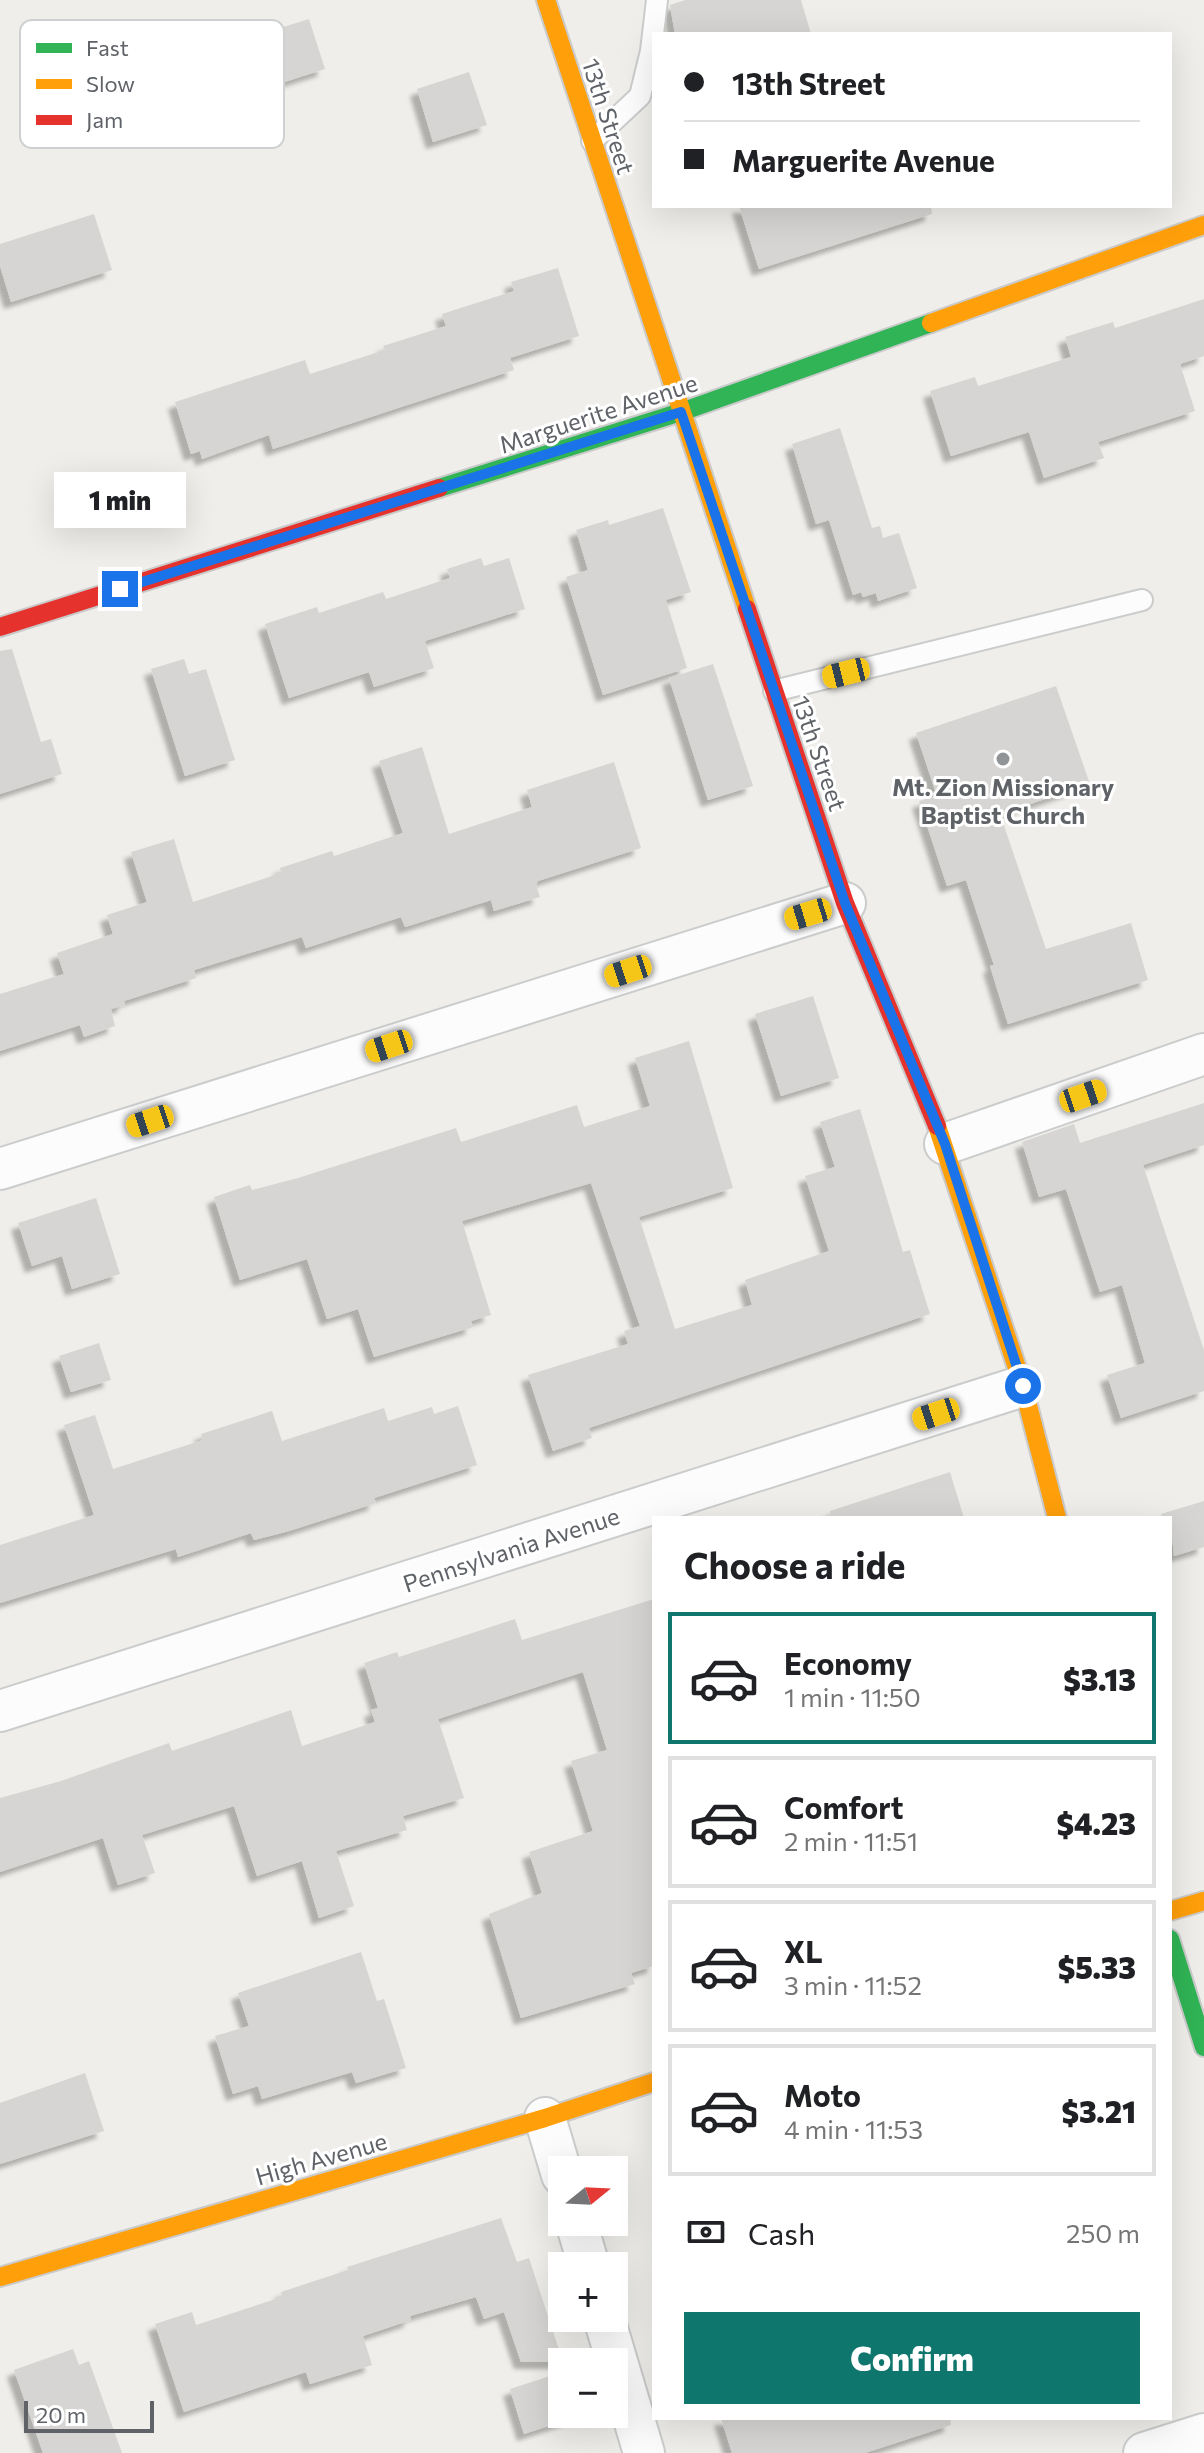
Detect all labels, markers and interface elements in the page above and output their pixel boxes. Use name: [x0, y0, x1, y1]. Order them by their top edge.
legend: [20, 20, 284, 148]
text: Fast: [86, 34, 129, 61]
street label: 13th Street: [577, 54, 641, 178]
text: 13th Street: [732, 64, 885, 101]
text: Slow: [86, 70, 135, 97]
text: Jam: [86, 106, 123, 133]
text: Marguerite Avenue: [732, 141, 995, 178]
street label: Marguerite Avenue: [495, 367, 701, 459]
callout: 1 min: [54, 473, 186, 529]
text: 1 min: [89, 484, 151, 515]
route end: [102, 571, 138, 607]
car: [820, 656, 872, 690]
street label: 13th Street: [787, 692, 853, 815]
marker: Mt. Zion Missionary Baptist Church: [994, 750, 1012, 768]
place label: Mt. Zion Missionary Baptist Church: [892, 772, 1114, 829]
car: [782, 896, 834, 932]
car: [601, 952, 655, 990]
car: [362, 1027, 416, 1065]
car: [1056, 1077, 1110, 1115]
car: [123, 1102, 177, 1140]
route start: [1005, 1368, 1041, 1404]
car: [909, 1395, 963, 1433]
street label: Pennsylvania Avenue: [399, 1500, 623, 1598]
text: Choose a ride: [684, 1542, 905, 1586]
icon: car: [688, 1642, 760, 1714]
text: Economy: [784, 1644, 912, 1681]
text: $3.13: [1063, 1660, 1136, 1697]
text: 1 min · 11:50: [784, 1681, 921, 1712]
icon: car: [688, 1786, 760, 1858]
text: Comfort: [784, 1788, 903, 1825]
text: $4.23: [1057, 1804, 1136, 1841]
text: 2 min · 11:51: [784, 1825, 918, 1856]
icon: car: [688, 1930, 760, 2002]
text: XL: [784, 1932, 823, 1969]
text: $5.33: [1058, 1948, 1136, 1985]
text: 3 min · 11:52: [784, 1969, 922, 2000]
icon: car: [688, 2074, 760, 2146]
text: Moto: [784, 2076, 861, 2113]
text: $3.21: [1062, 2092, 1136, 2129]
text: 4 min · 11:53: [784, 2113, 923, 2144]
street label: High Avenue: [252, 2125, 390, 2191]
north arrow: [548, 2156, 628, 2236]
map controls: [548, 2156, 628, 2428]
icon: cash: [684, 2210, 728, 2254]
text: Cash: [748, 2214, 815, 2251]
text: 250 m: [1066, 2217, 1140, 2248]
button: +: [548, 2252, 628, 2332]
button: Confirm: [684, 2312, 1140, 2404]
button: −: [548, 2348, 628, 2428]
scale bar: [24, 2397, 154, 2433]
text: 20 m: [36, 2401, 86, 2428]

